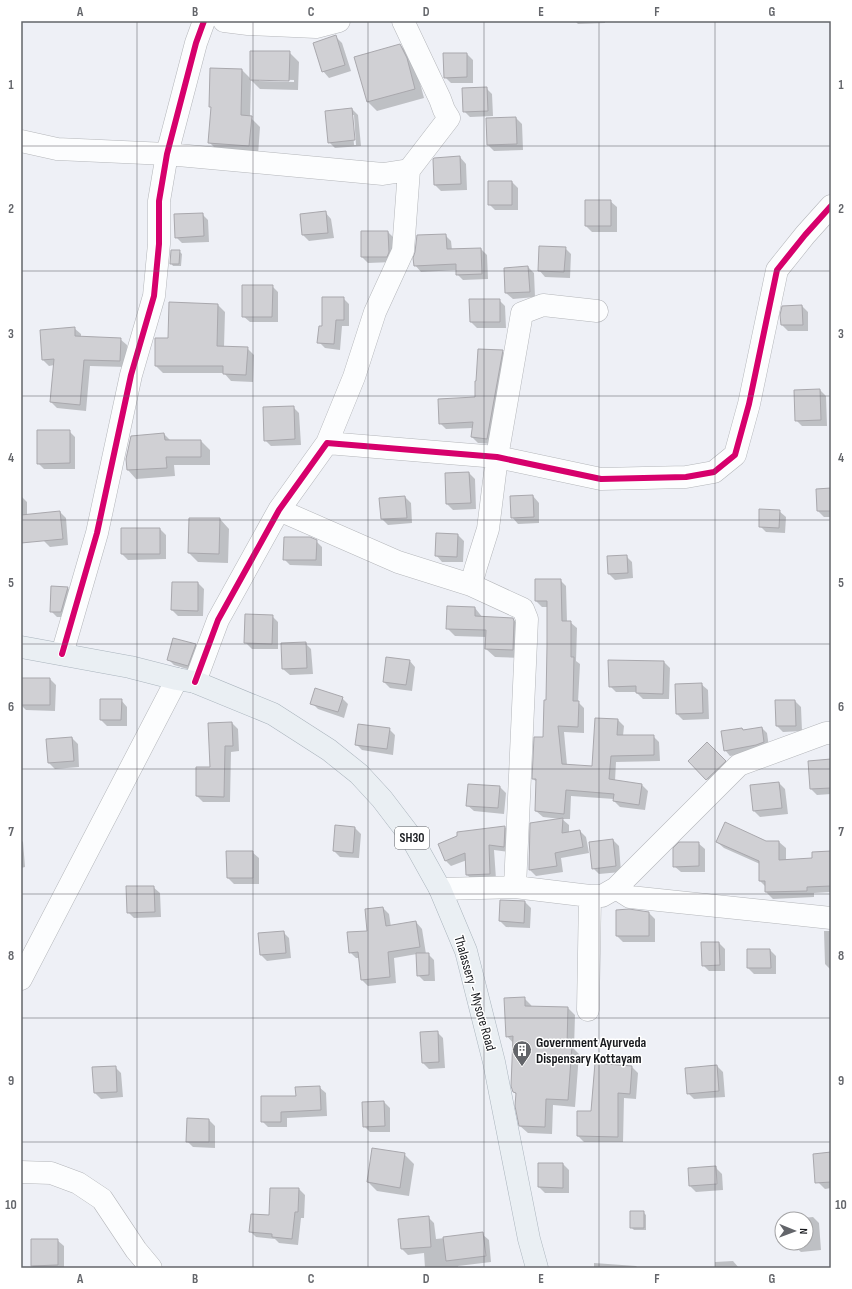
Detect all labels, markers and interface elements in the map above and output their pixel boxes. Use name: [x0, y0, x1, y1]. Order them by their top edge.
text: A: [76, 4, 84, 20]
text: B: [192, 4, 198, 20]
text: C: [308, 4, 315, 20]
text: D: [423, 4, 430, 20]
text: E: [538, 4, 544, 20]
text: F: [654, 4, 660, 20]
text: G: [769, 4, 776, 20]
text: 1: [8, 77, 14, 93]
text: 1: [838, 77, 844, 93]
text: 2: [8, 201, 14, 217]
text: 2: [838, 201, 844, 217]
text: 3: [8, 326, 14, 342]
text: 3: [838, 326, 844, 342]
text: 4: [8, 450, 14, 466]
text: 4: [838, 450, 844, 466]
text: 5: [8, 575, 14, 591]
text: 5: [838, 575, 844, 591]
text: 6: [8, 699, 14, 715]
text: 6: [838, 699, 844, 715]
text: 7: [8, 824, 14, 840]
text: 7: [838, 824, 844, 840]
road number: SH30: [395, 827, 429, 849]
street label: Thalassery - Mysore Road: [450, 933, 500, 1053]
text: 8: [8, 948, 14, 964]
text: 8: [838, 948, 844, 964]
place label: Government Ayurveda Dispensary Kottayam: [536, 1034, 647, 1067]
building icon: Government Ayurveda Dispensary Kottayam: [511, 1039, 533, 1067]
text: 9: [8, 1073, 14, 1089]
text: 9: [838, 1073, 844, 1089]
text: 10: [5, 1197, 17, 1213]
text: 10: [835, 1197, 847, 1213]
north arrow: [774, 1211, 814, 1251]
text: N: [797, 1228, 810, 1234]
text: A: [76, 1271, 84, 1287]
text: B: [192, 1271, 198, 1287]
text: C: [308, 1271, 315, 1287]
text: D: [423, 1271, 430, 1287]
text: E: [538, 1271, 544, 1287]
text: F: [654, 1271, 660, 1287]
text: G: [769, 1271, 776, 1287]

